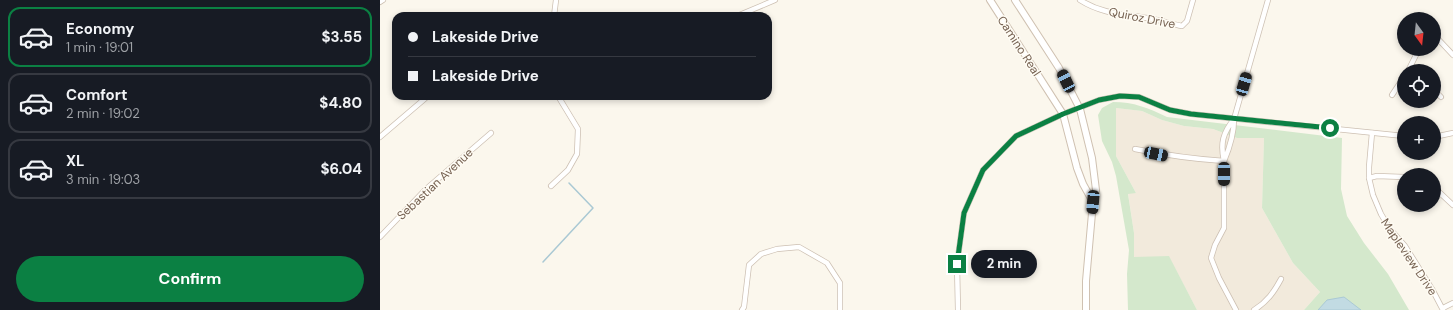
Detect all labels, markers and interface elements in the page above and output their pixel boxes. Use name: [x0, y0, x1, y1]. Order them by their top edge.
street label: Quiroz Drive: [1107, 4, 1177, 32]
north arrow: [1397, 12, 1441, 56]
map controls: [1397, 12, 1441, 212]
street label: Camino Real: [994, 13, 1044, 79]
icon: car: [18, 19, 54, 55]
text: Economy: [66, 19, 134, 39]
text: $3.55: [321, 27, 362, 47]
text: Lakeside Drive: [432, 27, 539, 47]
text: 1 min · 19:01: [66, 39, 133, 56]
button: locate: [1397, 64, 1441, 108]
text: Lakeside Drive: [432, 66, 539, 86]
car: [1055, 68, 1077, 94]
car: [1235, 71, 1253, 97]
icon: car: [18, 85, 54, 121]
text: Comfort: [66, 85, 127, 105]
text: $4.80: [319, 93, 362, 113]
text: 2 min · 19:02: [66, 105, 140, 122]
button: +: [1397, 116, 1441, 160]
route start: [1321, 119, 1339, 137]
street label: Sebastian Avenue: [394, 144, 477, 223]
car: [1143, 146, 1169, 162]
icon: car: [18, 151, 54, 187]
text: XL: [66, 151, 84, 171]
text: $6.04: [320, 159, 362, 179]
car: [1218, 162, 1230, 186]
button: −: [1397, 168, 1441, 212]
text: 3 min · 19:03: [66, 171, 140, 188]
car: [1086, 190, 1100, 214]
street label: Mapleview Drive: [1377, 215, 1441, 299]
callout: 2 min: [971, 250, 1037, 278]
route end: [948, 255, 966, 273]
text: 2 min: [987, 255, 1021, 272]
button: Confirm: [16, 256, 364, 302]

